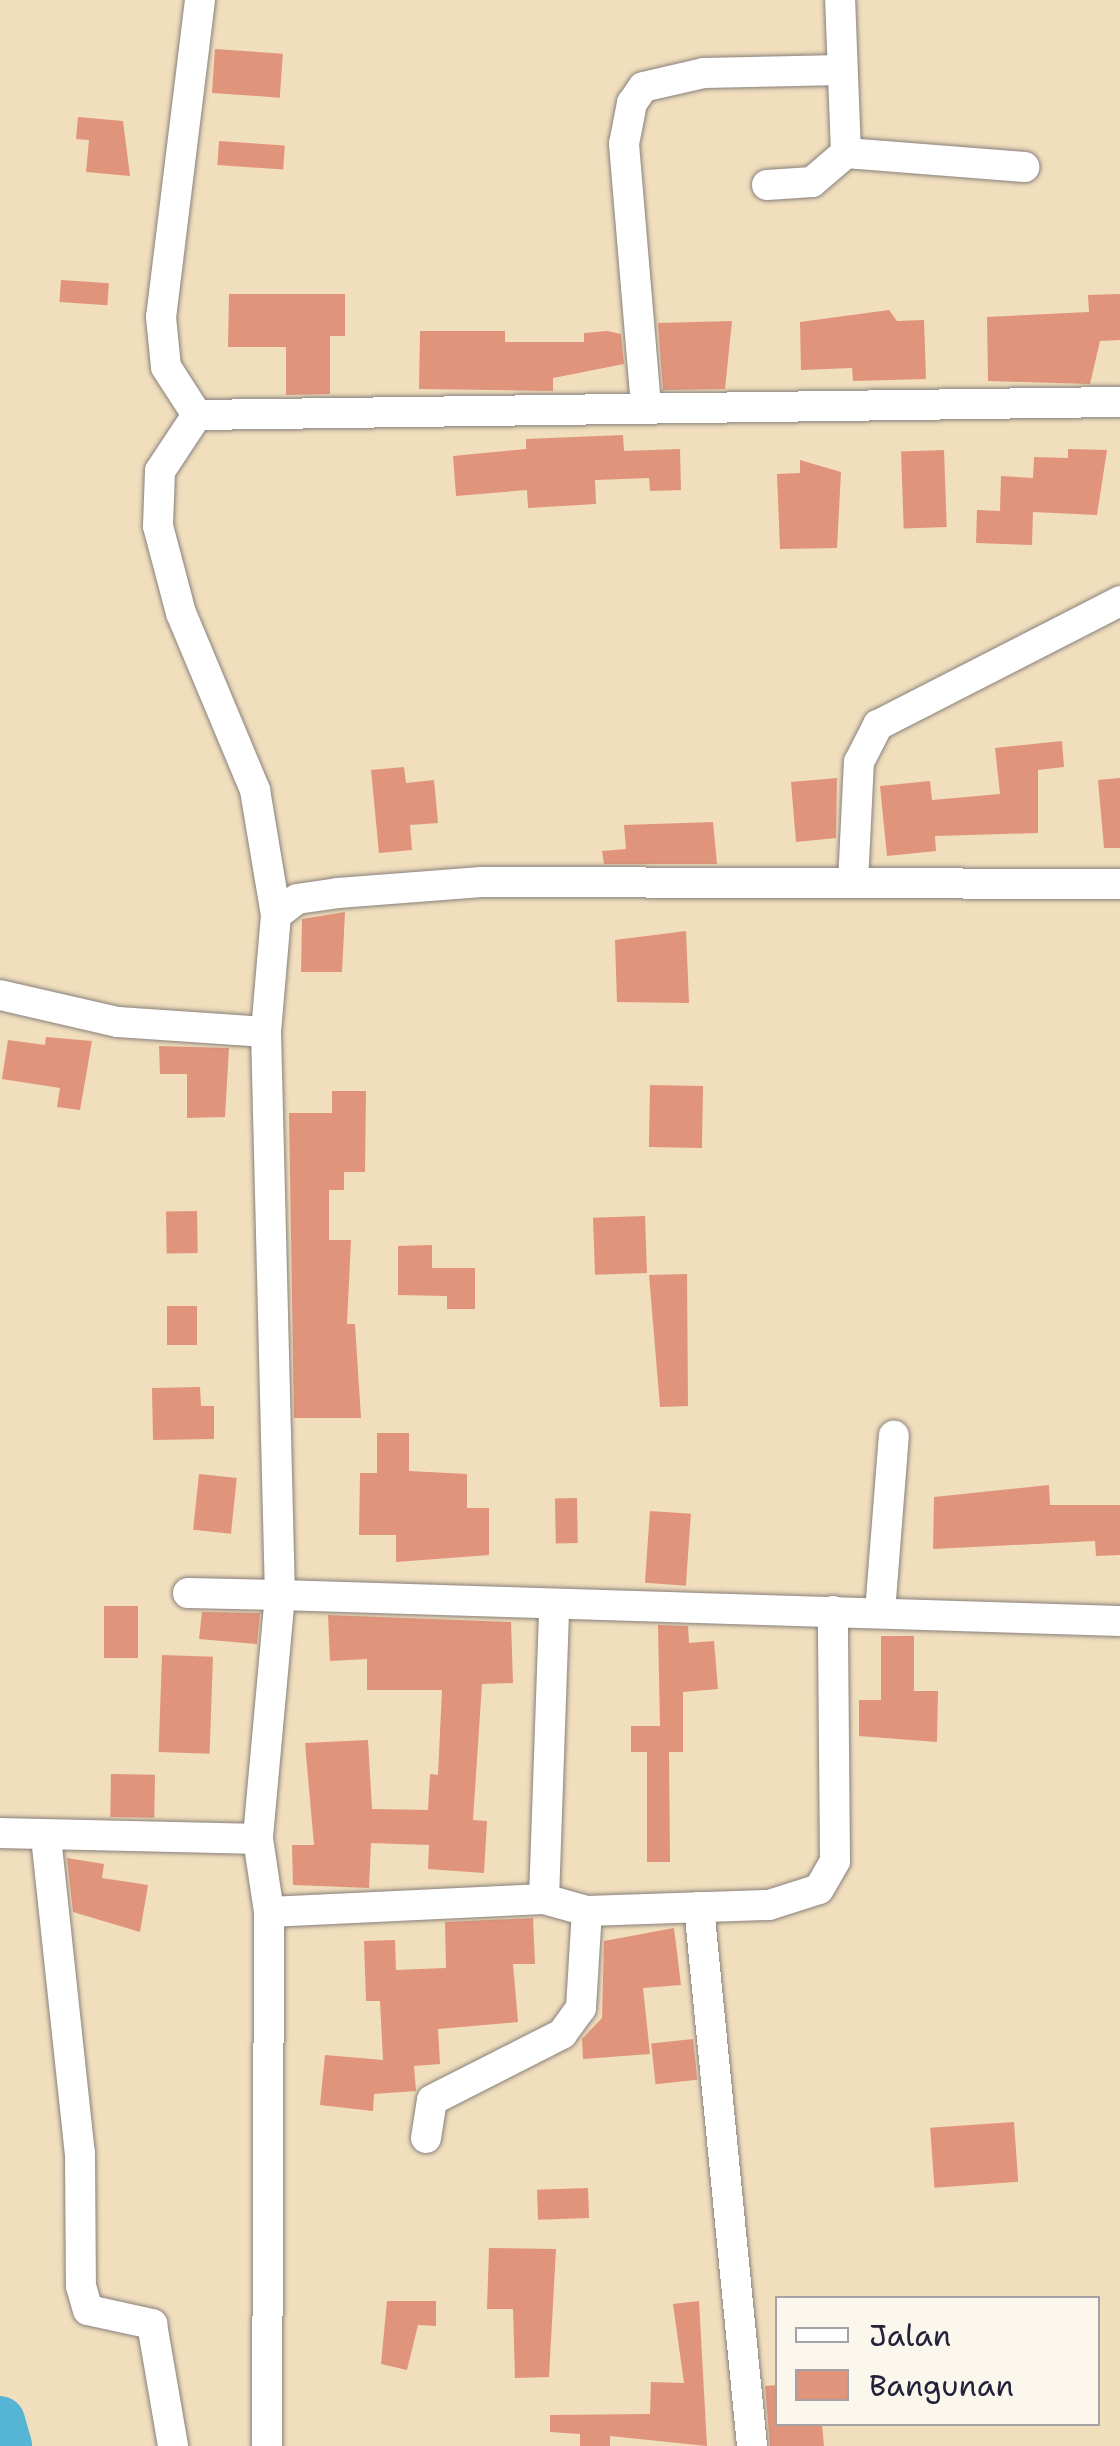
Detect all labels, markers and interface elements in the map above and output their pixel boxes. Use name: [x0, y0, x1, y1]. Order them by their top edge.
legend: [775, 2296, 1100, 2426]
text: Jalan: [869, 2315, 951, 2356]
text: Bangunan: [869, 2365, 1014, 2406]

